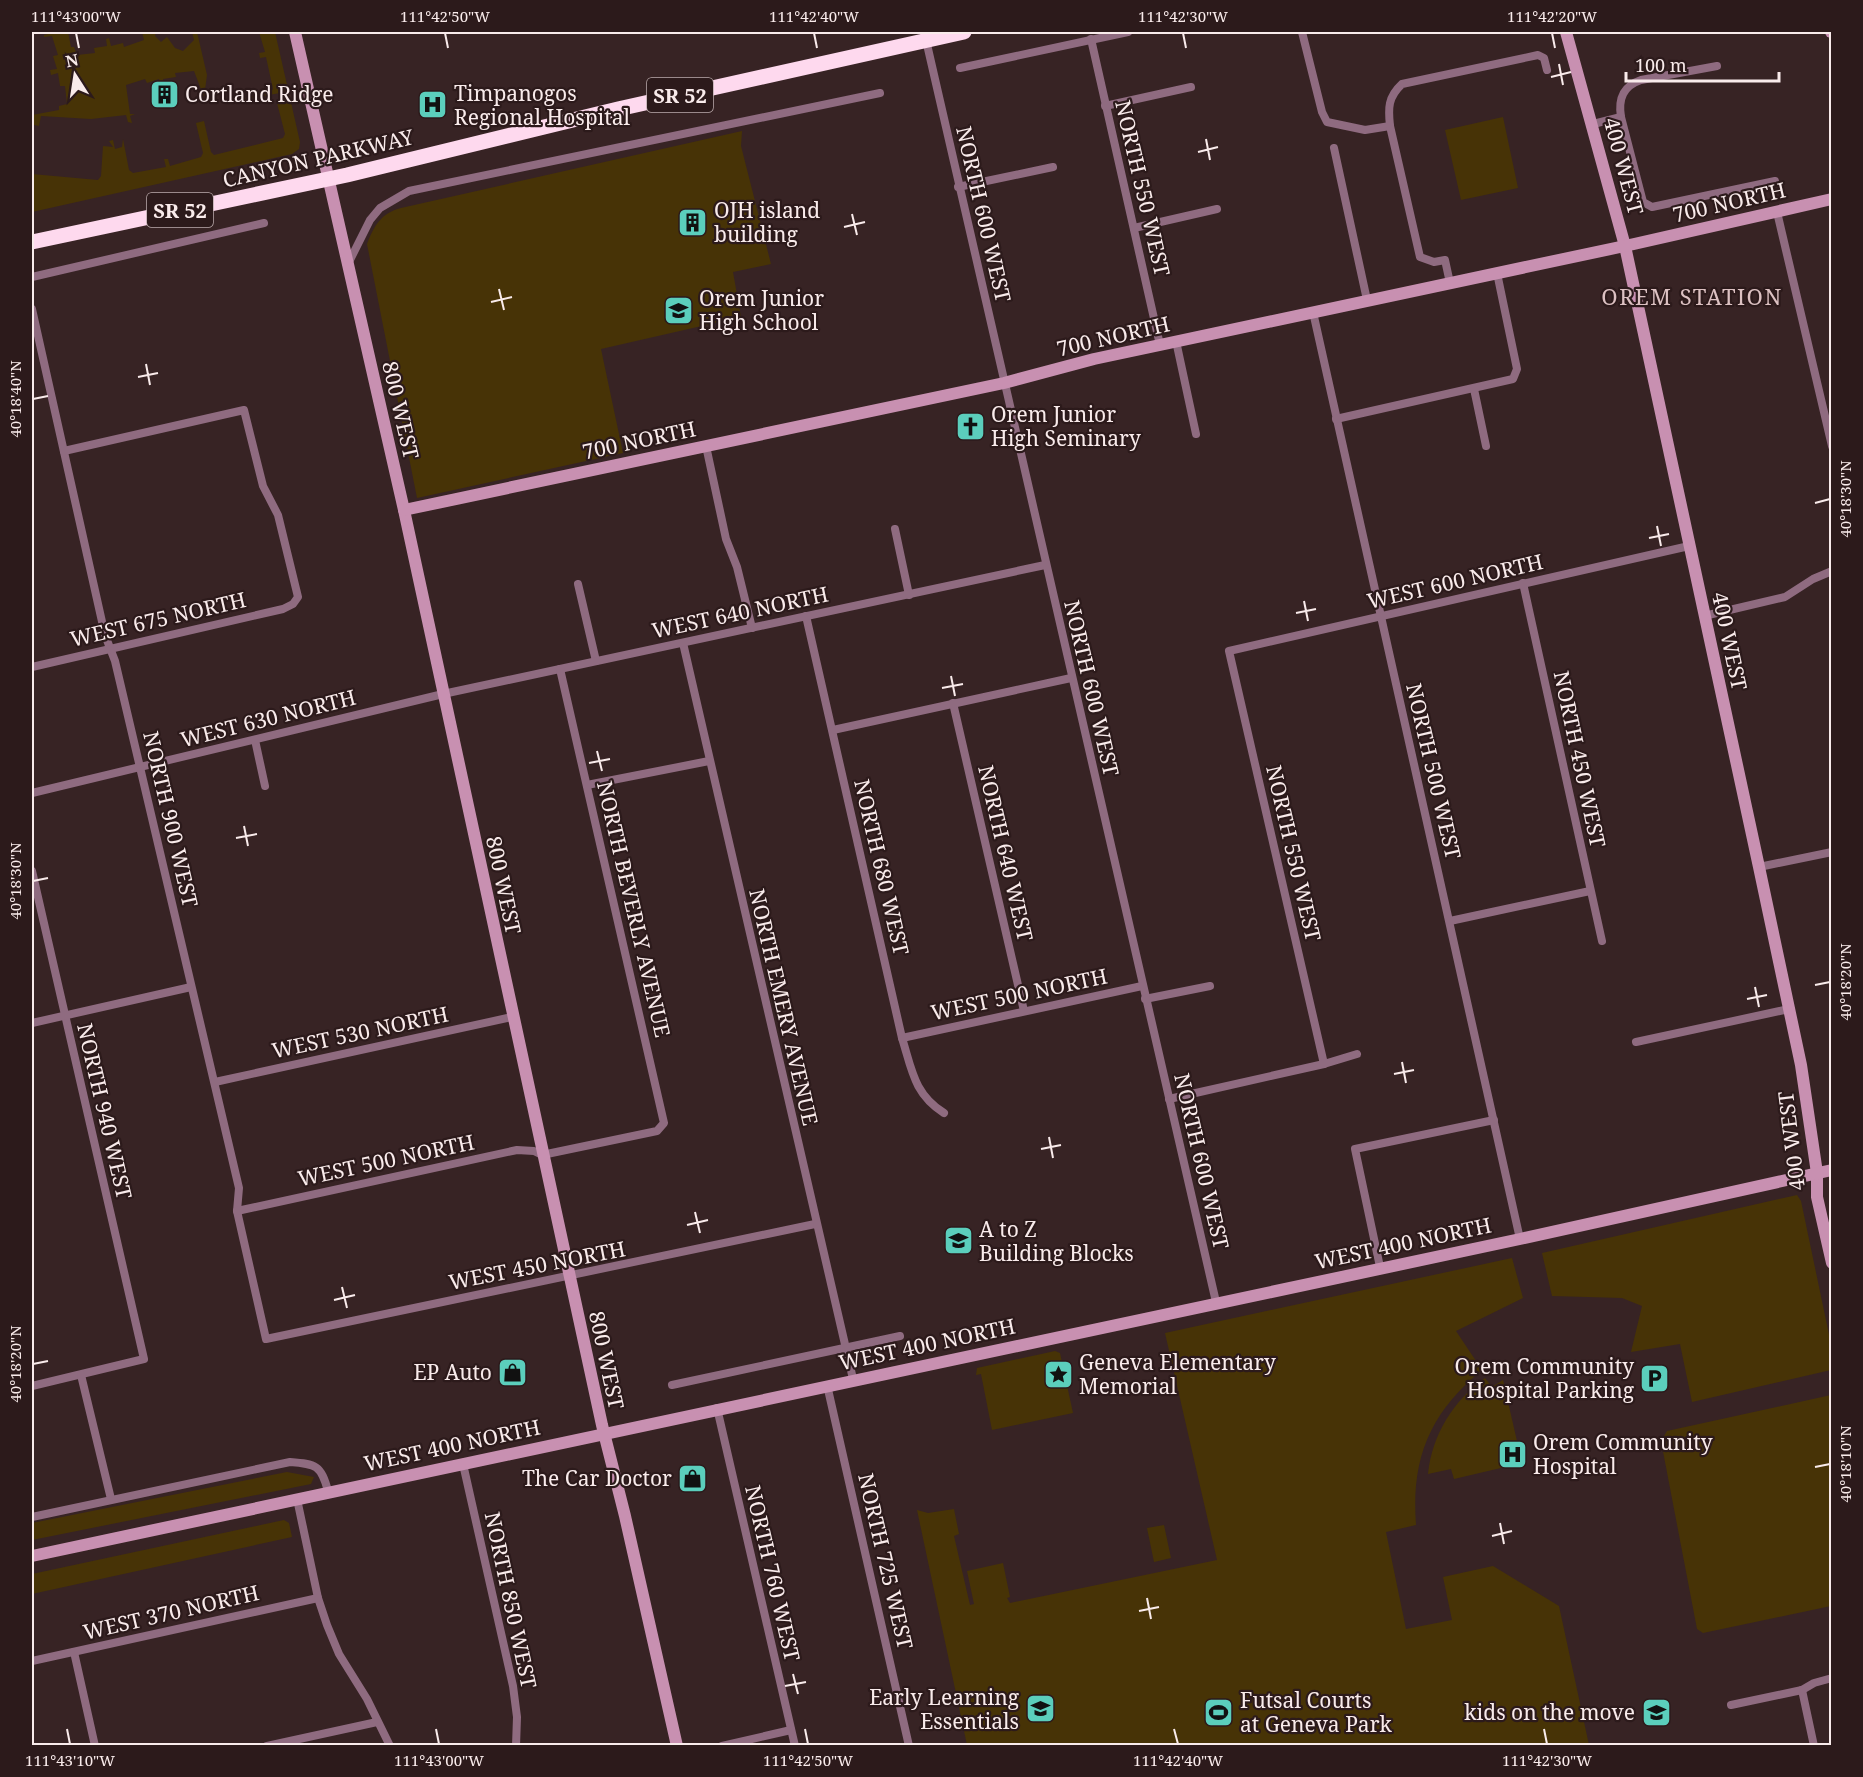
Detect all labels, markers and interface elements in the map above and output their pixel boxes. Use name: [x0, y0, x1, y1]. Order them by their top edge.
text: 111°43'00"W: [31, 6, 121, 26]
text: 111°42'50"W: [400, 6, 490, 26]
text: 111°42'40"W: [769, 6, 859, 26]
text: 111°42'30"W: [1138, 6, 1228, 26]
text: 111°42'20"W: [1507, 6, 1597, 26]
north arrow: [45, 45, 105, 105]
scale bar: [1626, 45, 1779, 83]
text: N: [63, 48, 81, 72]
text: 100 m: [1635, 53, 1687, 77]
building icon: Cortland Ridge: [148, 78, 180, 110]
road number: SR 52: [647, 78, 713, 112]
place label: Timpanogos Regional Hospital: [454, 79, 631, 131]
place label: Cortland Ridge: [185, 80, 333, 108]
hospital icon: Timpanogos Regional Hospital: [417, 89, 449, 121]
street label: NORTH 550 WEST: [1109, 97, 1177, 279]
street label: 400 WEST: [1598, 114, 1650, 218]
street label: CANYON PARKWAY: [220, 122, 417, 194]
street label: NORTH 600 WEST: [950, 123, 1018, 305]
street label: 700 NORTH: [1670, 175, 1788, 229]
road number: SR 52: [147, 193, 213, 227]
place label: OJH island building: [714, 196, 820, 248]
building icon: OJH island building: [677, 206, 709, 238]
district label: OREM STATION: [1601, 281, 1783, 311]
place label: Orem Junior High School: [699, 284, 824, 336]
school or university icon: Orem Junior High School: [662, 294, 694, 326]
street label: 700 NORTH: [1054, 309, 1172, 363]
street label: 800 WEST: [376, 358, 426, 462]
text: 40°18'40"N: [5, 360, 25, 438]
place label: Orem Junior High Seminary: [991, 400, 1141, 452]
church icon: Orem Junior High Seminary: [954, 410, 986, 442]
street label: 700 NORTH: [580, 414, 698, 466]
text: 40°18'30"N: [1835, 460, 1855, 538]
street label: WEST 600 NORTH: [1364, 547, 1546, 615]
street label: WEST 640 NORTH: [649, 580, 831, 644]
street label: WEST 675 NORTH: [67, 585, 249, 653]
street label: 400 WEST: [1706, 589, 1754, 693]
street label: NORTH 600 WEST: [1058, 597, 1126, 779]
street label: NORTH 450 WEST: [1548, 668, 1612, 850]
street label: NORTH 500 WEST: [1400, 680, 1468, 862]
street label: WEST 630 NORTH: [177, 683, 359, 753]
street label: NORTH 900 WEST: [137, 728, 205, 910]
street label: NORTH 640 WEST: [972, 762, 1040, 944]
street label: NORTH 550 WEST: [1260, 762, 1328, 944]
street label: NORTH 680 WEST: [848, 776, 916, 958]
street label: NORTH BEVERLY AVENUE: [591, 778, 677, 1040]
street label: 800 WEST: [480, 833, 528, 937]
text: 40°18'30"N: [5, 842, 25, 920]
street label: NORTH EMERY AVENUE: [743, 886, 825, 1128]
text: 40°18'20"N: [1835, 943, 1855, 1021]
street label: WEST 500 NORTH: [928, 962, 1110, 1026]
street label: WEST 530 NORTH: [269, 1000, 451, 1064]
street label: NORTH 940 WEST: [71, 1020, 139, 1202]
street label: NORTH 600 WEST: [1168, 1070, 1236, 1252]
street label: 400 WEST: [1771, 1090, 1811, 1192]
street label: WEST 500 NORTH: [295, 1128, 477, 1192]
street label: WEST 400 NORTH: [1312, 1211, 1494, 1275]
place label: A to Z Building Blocks: [979, 1215, 1134, 1267]
school or university icon: A to Z Building Blocks: [942, 1225, 974, 1257]
street label: WEST 450 NORTH: [446, 1234, 628, 1296]
street label: 800 WEST: [583, 1308, 631, 1412]
street label: WEST 400 NORTH: [836, 1312, 1018, 1376]
text: 40°18'20"N: [5, 1325, 25, 1403]
place label: Geneva Elementary Memorial: [1079, 1348, 1276, 1400]
place label: Orem Community Hospital Parking: [1454, 1352, 1635, 1404]
shop icon: EP Auto: [497, 1356, 529, 1388]
place label: EP Auto: [414, 1358, 492, 1386]
place icon: Geneva Elementary Memorial: [1042, 1358, 1074, 1390]
parking icon: Orem Community Hospital Parking: [1639, 1362, 1671, 1394]
street label: WEST 400 NORTH: [361, 1413, 543, 1477]
text: 40°18'10"N: [1835, 1425, 1855, 1503]
place label: Orem Community Hospital: [1533, 1428, 1713, 1480]
hospital icon: Orem Community Hospital: [1496, 1438, 1528, 1470]
shop icon: The Car Doctor: [677, 1462, 709, 1494]
place label: The Car Doctor: [522, 1464, 672, 1492]
street label: NORTH 725 WEST: [852, 1470, 920, 1652]
street label: NORTH 760 WEST: [739, 1482, 807, 1664]
street label: NORTH 850 WEST: [479, 1509, 543, 1691]
street label: WEST 370 NORTH: [80, 1578, 262, 1646]
place label: Early Learning Essentials: [869, 1683, 1020, 1735]
place label: Futsal Courts at Geneva Park: [1240, 1686, 1393, 1738]
school or university icon: Early Learning Essentials: [1024, 1693, 1056, 1725]
sports icon: Futsal Courts at Geneva Park: [1203, 1696, 1235, 1728]
school or university icon: kids on the move: [1640, 1696, 1672, 1728]
place label: kids on the move: [1464, 1698, 1635, 1726]
text: 111°43'10"W: [25, 1750, 115, 1770]
text: 111°43'00"W: [394, 1750, 484, 1770]
text: 111°42'50"W: [763, 1750, 853, 1770]
text: 111°42'40"W: [1133, 1750, 1223, 1770]
text: 111°42'30"W: [1502, 1750, 1592, 1770]

